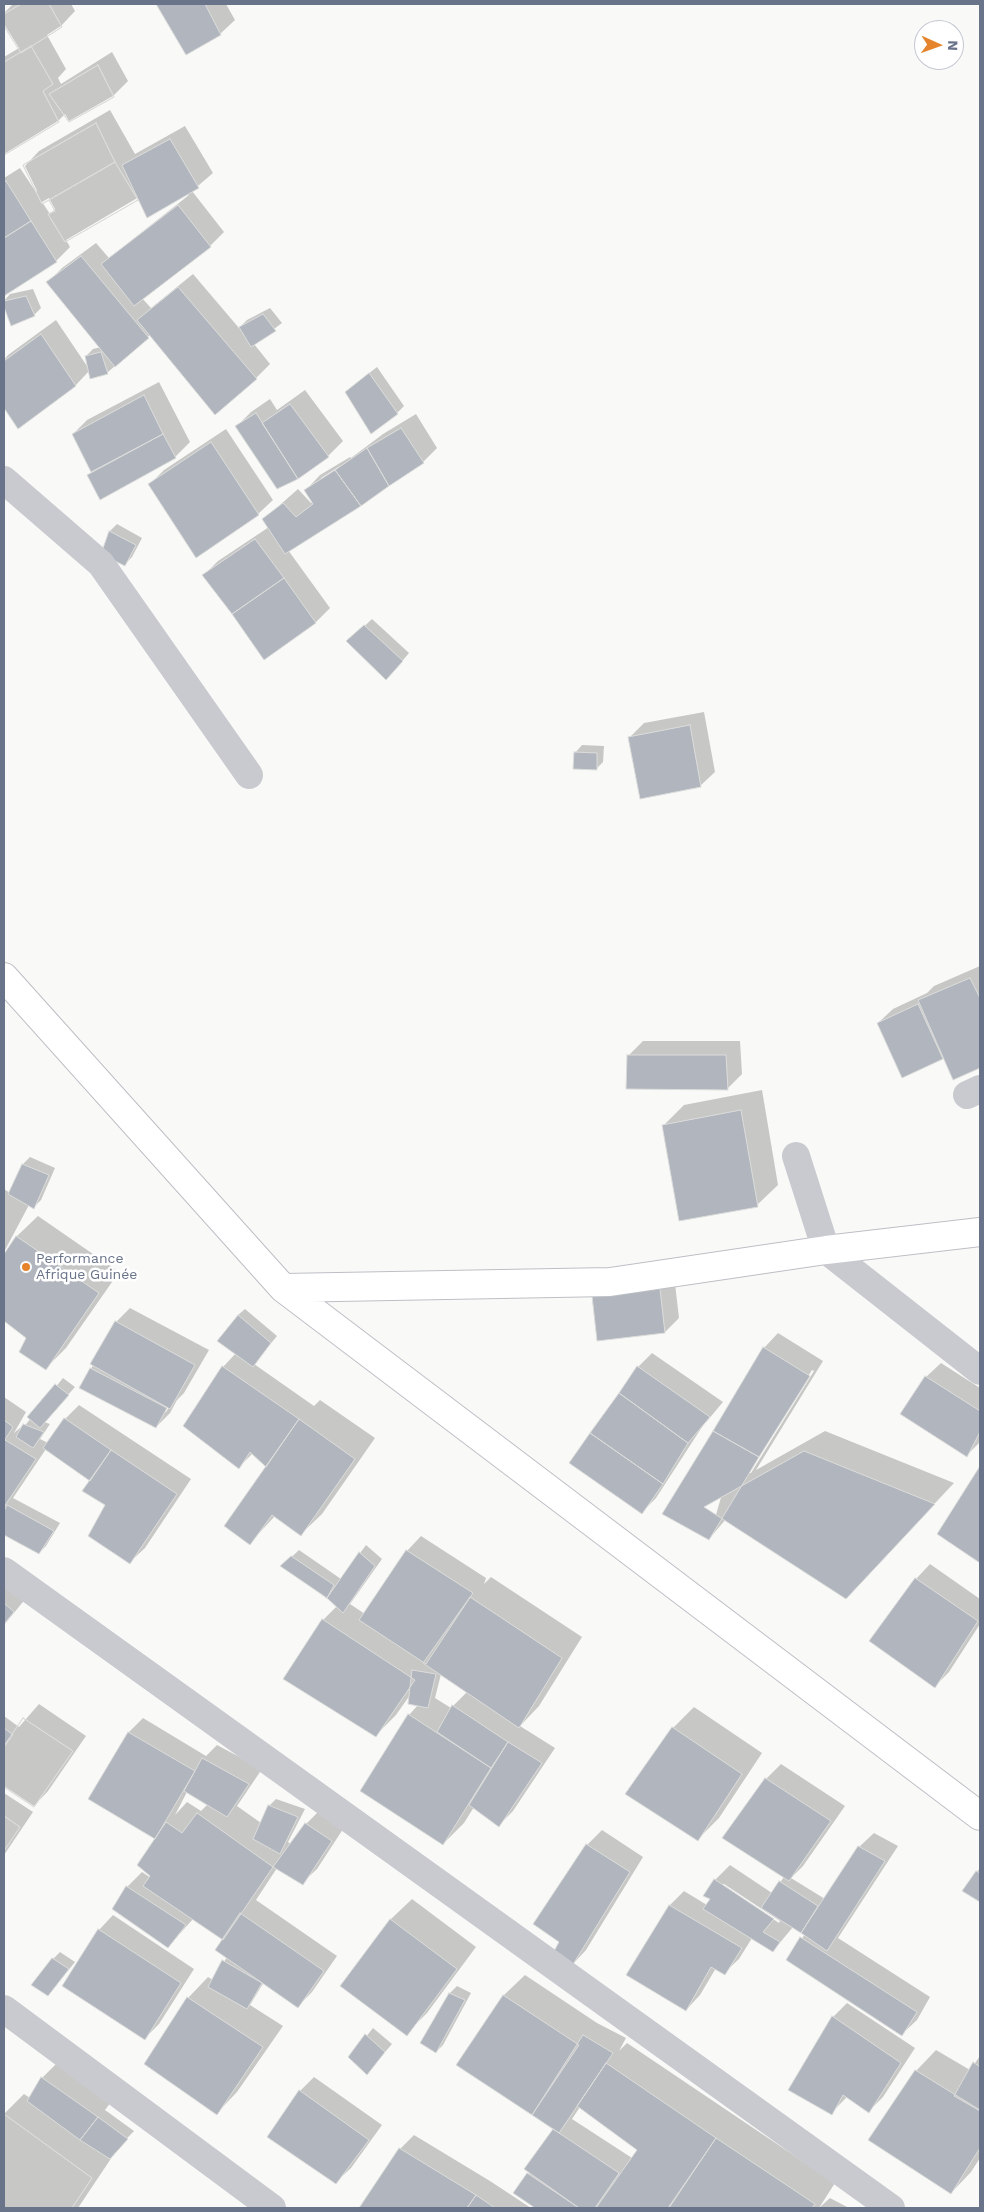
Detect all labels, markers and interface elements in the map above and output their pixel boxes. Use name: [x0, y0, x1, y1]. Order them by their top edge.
north arrow: [914, 20, 964, 70]
text: N: [945, 40, 961, 51]
place label: Performance Afrique Guinée: [36, 1251, 137, 1284]
marker: Performance Afrique Guinée: [20, 1261, 32, 1273]

